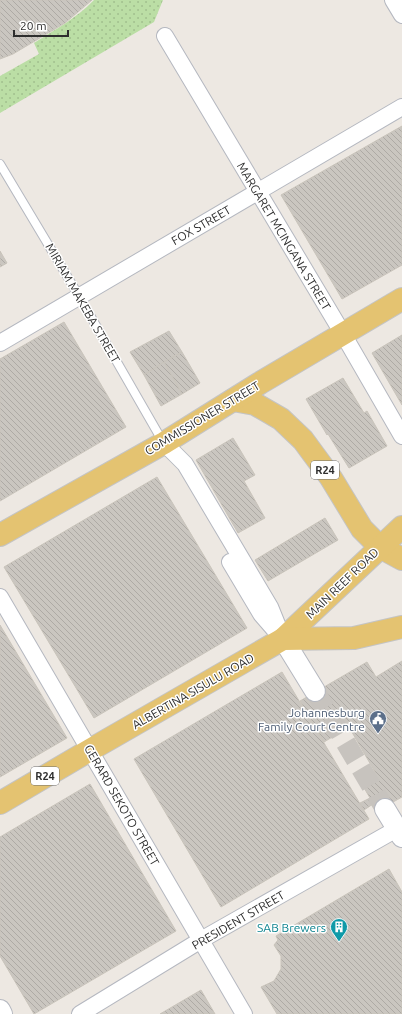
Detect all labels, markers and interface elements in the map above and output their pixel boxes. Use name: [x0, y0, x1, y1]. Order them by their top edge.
scale bar: [14, 12, 68, 38]
text: 20 m: [20, 19, 47, 32]
street label: MARGARET MCINGANA STREET: [235, 160, 333, 312]
street label: FOX STREET: [169, 203, 233, 247]
street label: MIRIAM MAKEBA STREET: [43, 241, 123, 365]
street label: COMMISSIONER STREET: [142, 378, 262, 457]
road number: R24: [311, 461, 339, 479]
street label: MAIN REEF ROAD: [303, 545, 381, 621]
street label: ALBERTINA SISULU ROAD: [130, 651, 256, 731]
place label: Johannesburg Family Court Centre: [258, 706, 365, 733]
public building icon: Johannesburg Family Court Centre: [368, 709, 388, 734]
street label: GERARD SEKOTO STREET: [82, 742, 162, 868]
road number: R24: [31, 767, 59, 785]
street label: PRESIDENT STREET: [189, 888, 287, 952]
building icon: SAB Brewers: [329, 917, 349, 942]
place label: SAB Brewers: [257, 921, 326, 934]

